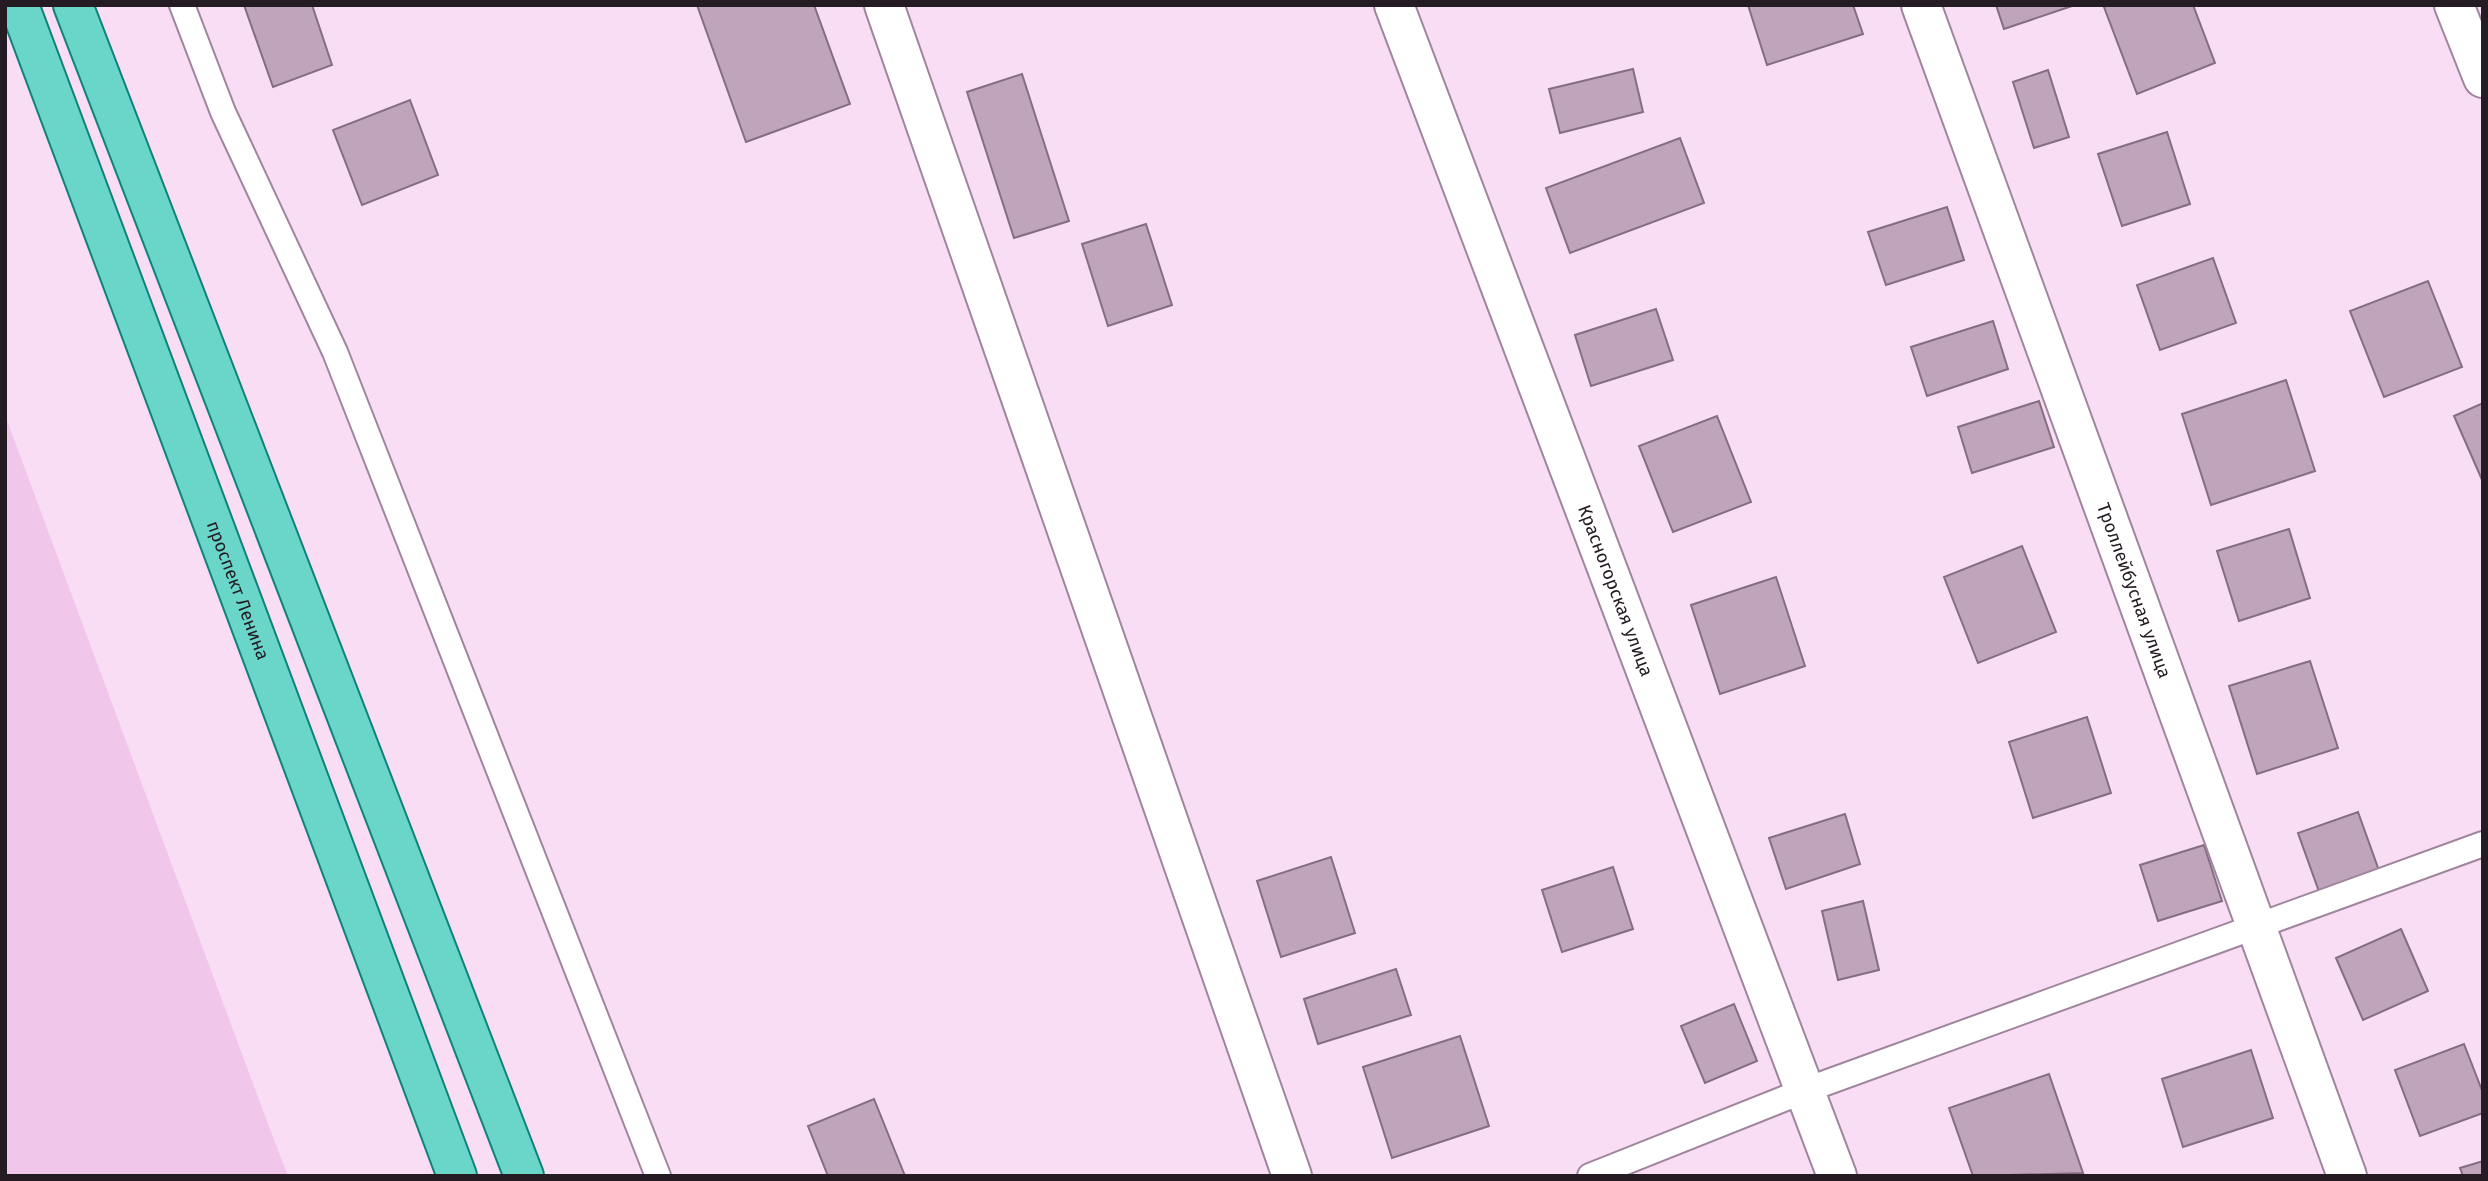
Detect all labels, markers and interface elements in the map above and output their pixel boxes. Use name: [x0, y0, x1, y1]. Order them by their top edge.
street label: Троллейбусная улица: [2092, 500, 2176, 681]
street label: Красногорская улица: [1573, 502, 1658, 679]
street label: проспект Ленина: [202, 518, 274, 663]

